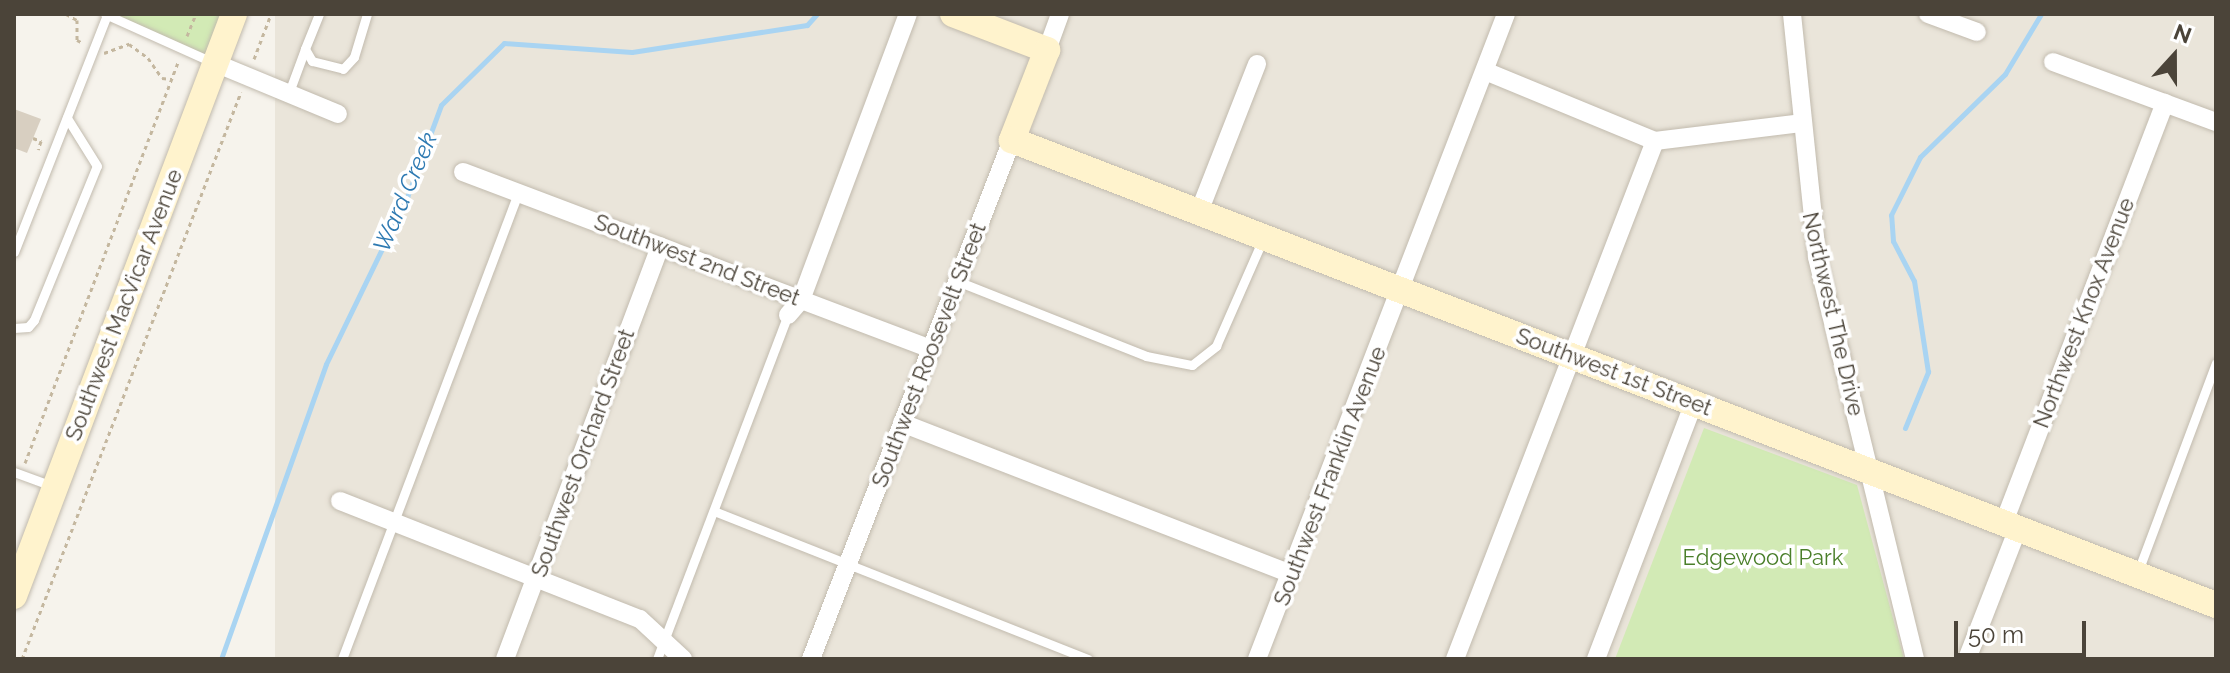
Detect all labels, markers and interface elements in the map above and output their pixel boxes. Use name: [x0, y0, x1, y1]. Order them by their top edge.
north arrow: [2134, 16, 2214, 96]
text: N: [2170, 18, 2195, 49]
water label: Ward Creek: [367, 128, 443, 256]
street label: Southwest MacVicar Avenue: [60, 165, 188, 445]
street label: Northwest Knox Avenue: [2028, 194, 2140, 432]
street label: Southwest 2nd Street: [590, 209, 804, 311]
street label: Northwest The Drive: [1797, 209, 1869, 419]
street label: Southwest Roosevelt Street: [866, 219, 992, 491]
street label: Southwest 1st Street: [1512, 323, 1716, 421]
street label: Southwest Orchard Street: [526, 325, 640, 581]
street label: Southwest Franklin Avenue: [1268, 342, 1392, 610]
park label: Edgewood Park: [1683, 545, 1843, 571]
scale bar: [1958, 605, 2090, 655]
text: 50 m: [1968, 620, 2024, 649]

